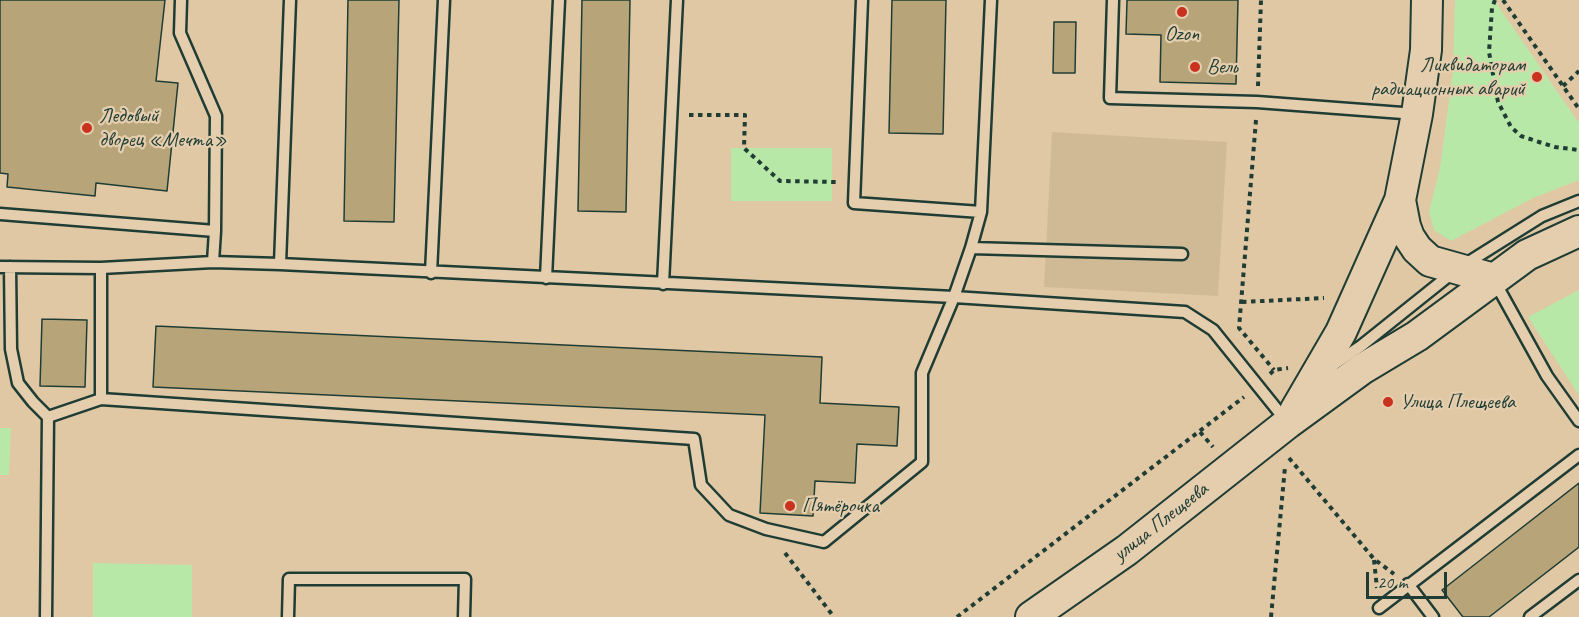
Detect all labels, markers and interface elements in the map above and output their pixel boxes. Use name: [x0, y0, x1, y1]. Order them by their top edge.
marker: Ozon: [1175, 5, 1189, 19]
place label: Ozon: [1165, 21, 1199, 47]
place label: Ликвидаторам радиационных аварий: [1371, 52, 1525, 102]
place label: Вель: [1207, 54, 1237, 80]
marker: Вель: [1188, 60, 1202, 74]
marker: Ликвидаторам радиационных аварий: [1530, 70, 1544, 84]
place label: Ледовый дворец «Мечта»: [99, 103, 227, 153]
marker: Ледовый дворец «Мечта»: [80, 121, 94, 135]
place label: Улица Плещеева: [1400, 389, 1515, 415]
marker: Улица Плещеева: [1381, 395, 1395, 409]
street label: улица Плещеева: [1108, 477, 1214, 567]
place label: Пятёрочка: [802, 493, 879, 519]
marker: Пятёрочка: [783, 499, 797, 513]
scale bar: [1369, 560, 1450, 598]
text: 20 m: [1377, 571, 1408, 593]

